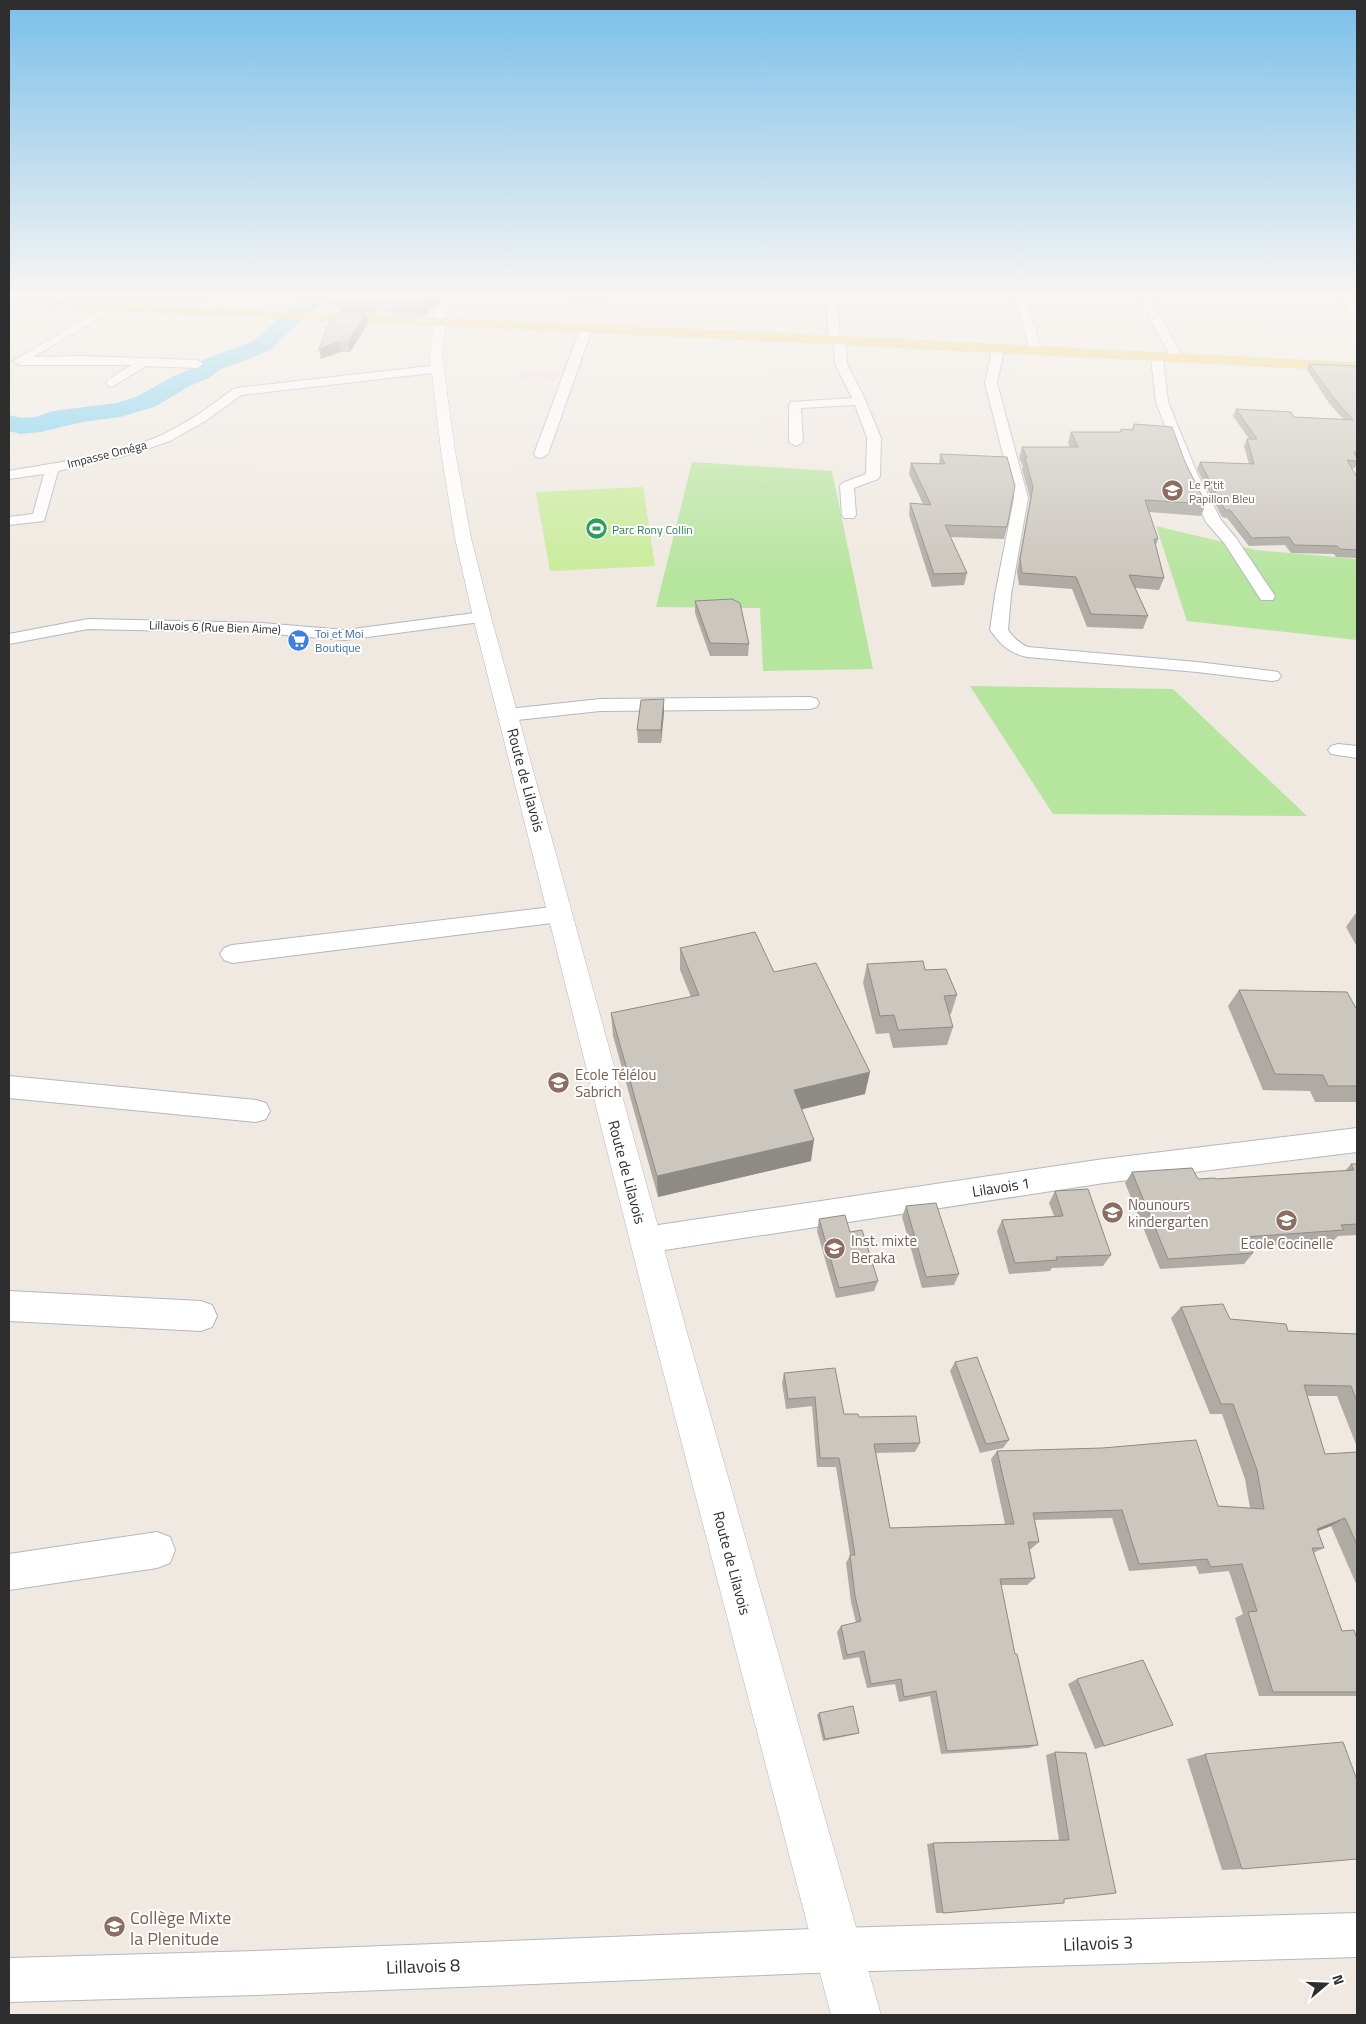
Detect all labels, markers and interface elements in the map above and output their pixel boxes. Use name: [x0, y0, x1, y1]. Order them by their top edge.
street label: Impasse Oméga: [65, 435, 149, 473]
place label: Le P'tit Papillon Bleu: [1189, 475, 1255, 508]
school or university icon: Le P'tit Papillon Bleu: [1161, 479, 1185, 503]
sports icon: Parc Rony Collin: [584, 517, 608, 541]
place label: Parc Rony Collin: [612, 520, 693, 539]
street label: Lillavois 6 (Rue Bien Aime): [149, 615, 281, 639]
place label: Toi et Moi Boutique: [315, 624, 364, 657]
supermarket icon: Toi et Moi Boutique: [287, 628, 311, 652]
street label: Route de Lilavois: [501, 726, 551, 834]
place label: Ecole Télélou Sabrich: [575, 1063, 656, 1103]
school or university icon: Ecole Télélou Sabrich: [547, 1071, 571, 1095]
street label: Route de Lilavois: [602, 1118, 652, 1226]
street label: Lilavois 1: [970, 1171, 1032, 1203]
place label: Nounours kindergarten: [1128, 1193, 1208, 1233]
school or university icon: Nounours kindergarten: [1100, 1201, 1124, 1225]
school or university icon: Ecole Cocinelle: [1275, 1208, 1299, 1232]
place label: Inst. mixte Beraka: [851, 1229, 917, 1269]
place label: Ecole Cocinelle: [1241, 1232, 1333, 1255]
school or university icon: Inst. mixte Beraka: [823, 1237, 847, 1261]
street label: Route de Lilavois: [707, 1509, 757, 1617]
place label: Collège Mixte la Plenitude: [130, 1904, 231, 1952]
school or university icon: Collège Mixte la Plenitude: [102, 1915, 126, 1939]
street label: Lilavois 3: [1063, 1928, 1133, 1958]
street label: Lillavois 8: [385, 1951, 461, 1981]
north arrow: [1301, 1959, 1351, 2009]
text: N: [1327, 1972, 1350, 1988]

